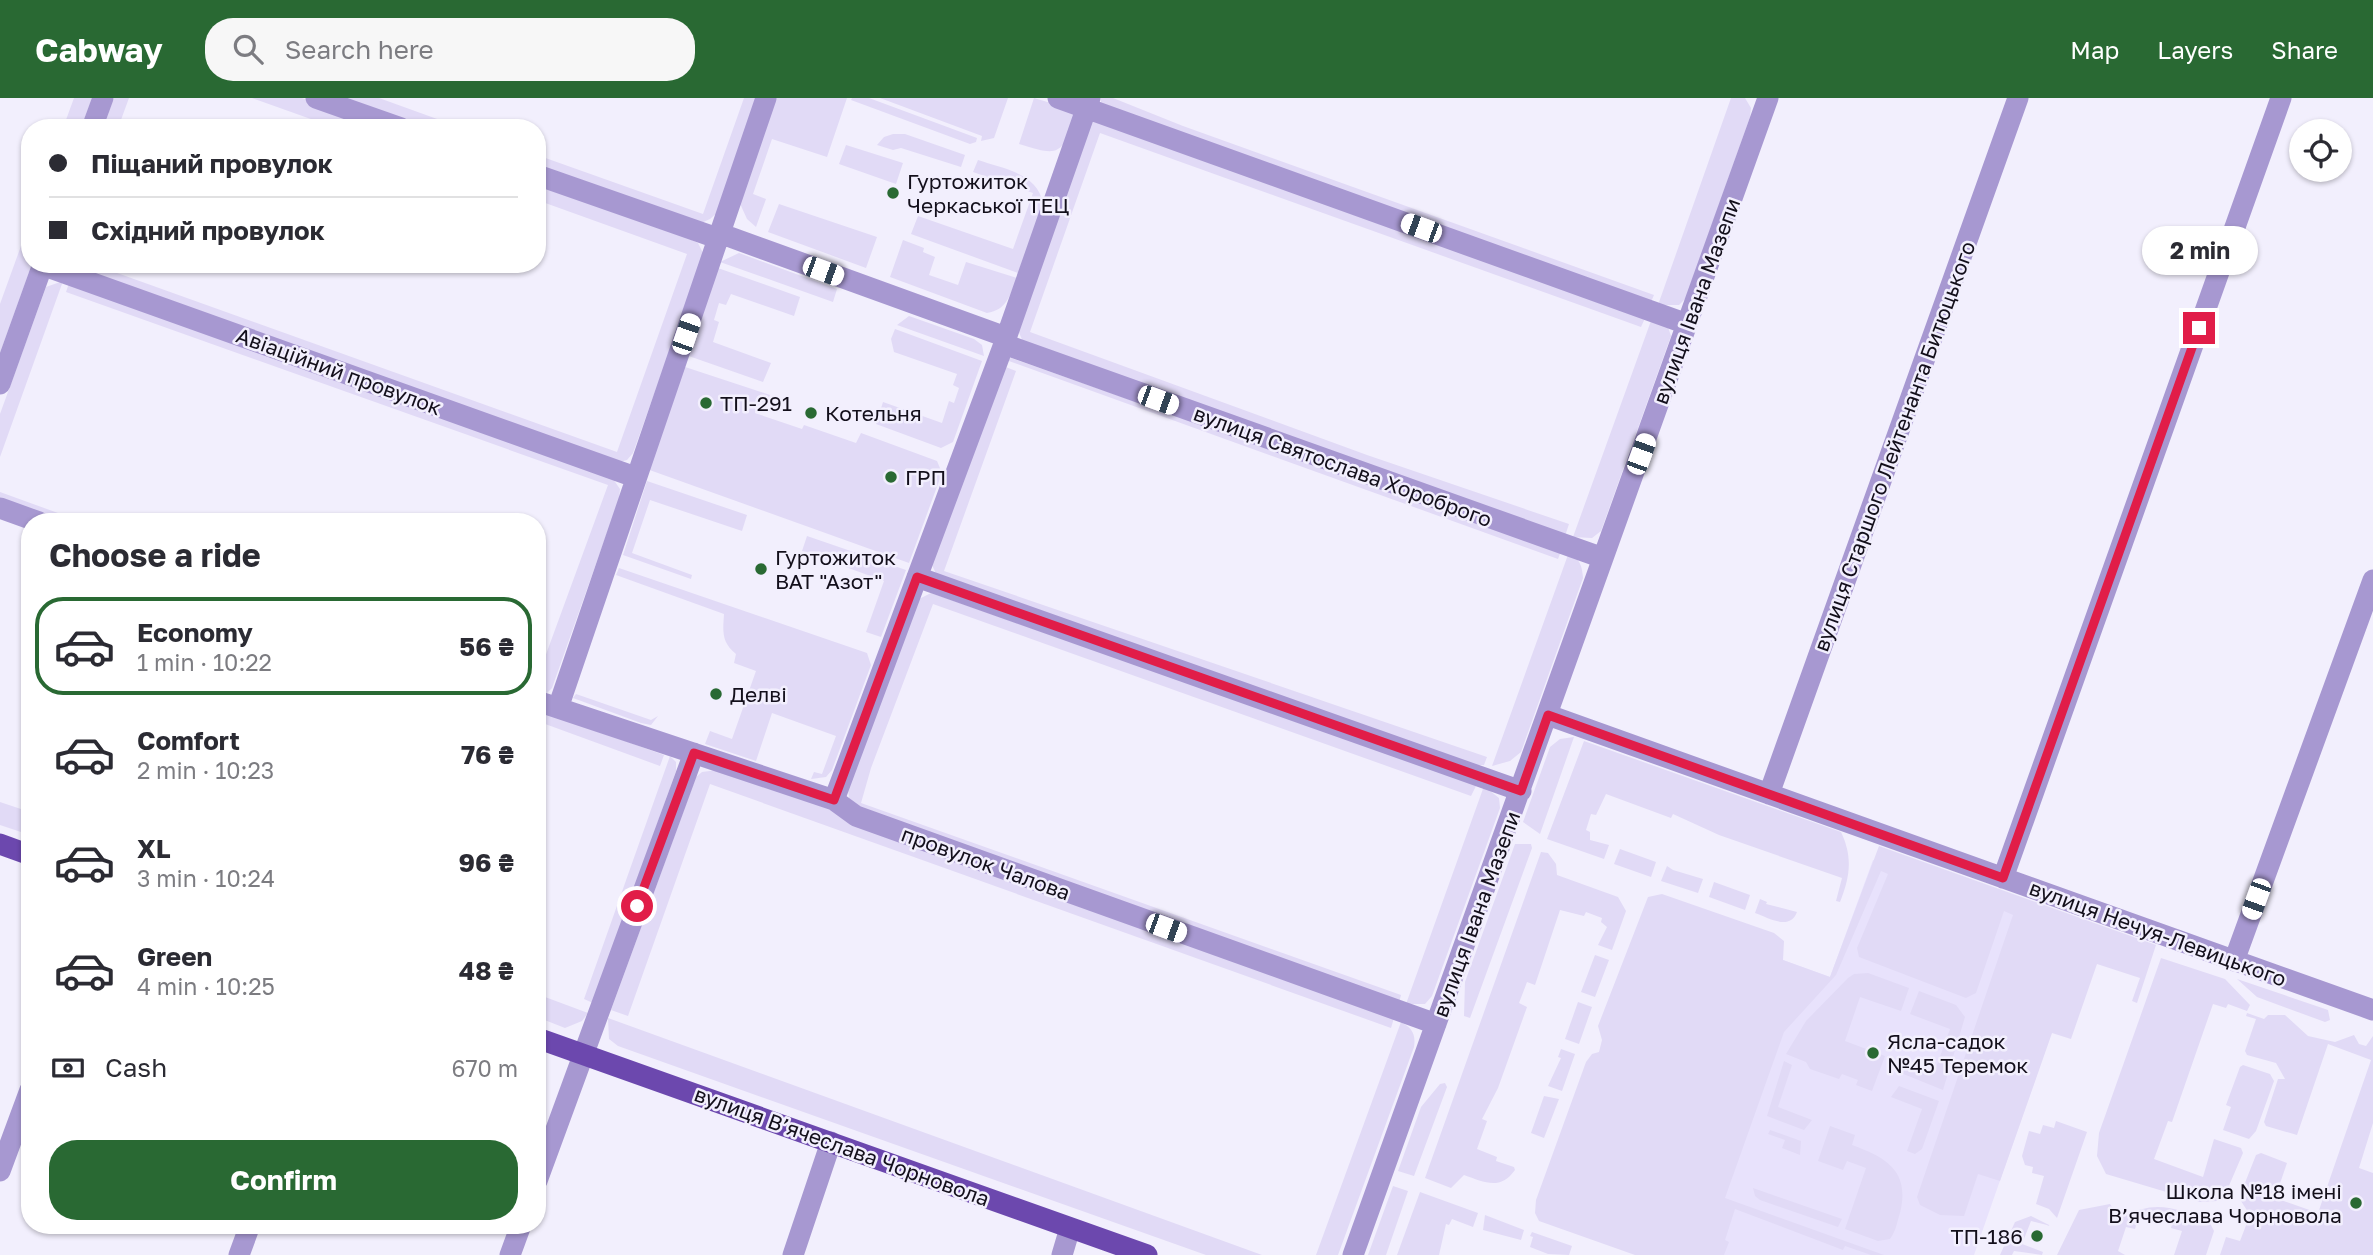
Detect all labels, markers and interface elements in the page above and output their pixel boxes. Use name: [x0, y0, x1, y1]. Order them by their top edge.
search box: [205, 18, 695, 81]
text: Cabway: [35, 30, 163, 69]
icon: search: [229, 30, 267, 68]
text: Search here: [285, 34, 434, 65]
text: Map: [2070, 35, 2119, 64]
text: Layers: [2157, 35, 2233, 64]
text: Share: [2271, 35, 2338, 64]
map controls: [2289, 119, 2352, 182]
button: locate: [2289, 119, 2352, 182]
text: Піщаний провулок: [91, 148, 333, 179]
place label: Гуртожиток Черкаської ТЕЦ: [907, 168, 1069, 218]
marker: Гуртожиток Черкаської ТЕЦ: [885, 185, 901, 201]
street label: вулиця Івана Мазепи: [1647, 195, 1745, 407]
car: [1398, 211, 1445, 245]
text: Східний провулок: [91, 215, 325, 246]
callout: 2 min: [2141, 226, 2257, 275]
text: 2 min: [2170, 236, 2230, 264]
street label: вулиця Старшого Лейтенанта Битюцького: [1807, 237, 1981, 655]
car: [800, 254, 847, 288]
car: [670, 311, 703, 357]
route end: [2183, 312, 2215, 344]
street label: Авіаційний провулок: [233, 322, 445, 420]
car: [1135, 383, 1182, 417]
place label: ТП-291: [720, 390, 792, 416]
marker: ТП-291: [698, 395, 714, 411]
place label: Котельня: [825, 400, 922, 426]
street label: вулиця Святослава Хороброго: [1190, 400, 1496, 532]
marker: Котельня: [803, 405, 819, 421]
car: [1624, 431, 1659, 477]
place label: ГРП: [905, 464, 946, 490]
marker: ГРП: [883, 469, 899, 485]
text: Choose a ride: [49, 536, 261, 574]
place label: Гуртожиток ВАТ "Азот": [775, 544, 896, 594]
marker: Гуртожиток ВАТ "Азот": [753, 561, 769, 577]
icon: car: [53, 615, 116, 678]
text: Economy: [137, 617, 253, 648]
text: 56 ₴: [459, 631, 514, 662]
text: 1 min · 10:22: [137, 648, 272, 676]
place label: Делві: [730, 681, 787, 707]
marker: Делві: [708, 686, 724, 702]
icon: car: [53, 723, 116, 786]
text: Comfort: [137, 725, 240, 756]
text: 76 ₴: [461, 739, 514, 770]
text: 2 min · 10:23: [137, 756, 274, 784]
street label: вулиця Івана Мазепи: [1427, 808, 1525, 1020]
street label: провулок Чалова: [898, 820, 1074, 906]
icon: car: [53, 831, 116, 894]
text: XL: [137, 833, 171, 864]
text: 96 ₴: [459, 847, 514, 878]
text: 3 min · 10:24: [137, 864, 275, 892]
street label: вулиця Нечуя-Левицького: [2026, 874, 2290, 992]
car: [2239, 876, 2274, 922]
route start: [621, 890, 653, 922]
car: [1143, 911, 1190, 945]
icon: car: [53, 939, 116, 1002]
text: Green: [137, 941, 212, 972]
text: 48 ₴: [459, 955, 514, 986]
text: 4 min · 10:25: [137, 972, 275, 1000]
place label: Ясла-садок №45 Теремок: [1887, 1028, 2028, 1078]
marker: Ясла-садок №45 Теремок: [1865, 1045, 1881, 1061]
icon: cash: [49, 1049, 87, 1087]
text: Cash: [105, 1052, 167, 1083]
text: 670 m: [452, 1054, 518, 1082]
street label: вулиця Вʼячеслава Чорновола: [691, 1080, 993, 1212]
button: Confirm: [49, 1140, 518, 1220]
place label: Школа №18 імені В’ячеслава Чорновола: [2108, 1178, 2342, 1228]
marker: Школа №18 імені В’ячеслава Чорновола: [2348, 1195, 2364, 1211]
place label: ТП-186: [1951, 1223, 2023, 1249]
marker: ТП-186: [2029, 1228, 2045, 1244]

